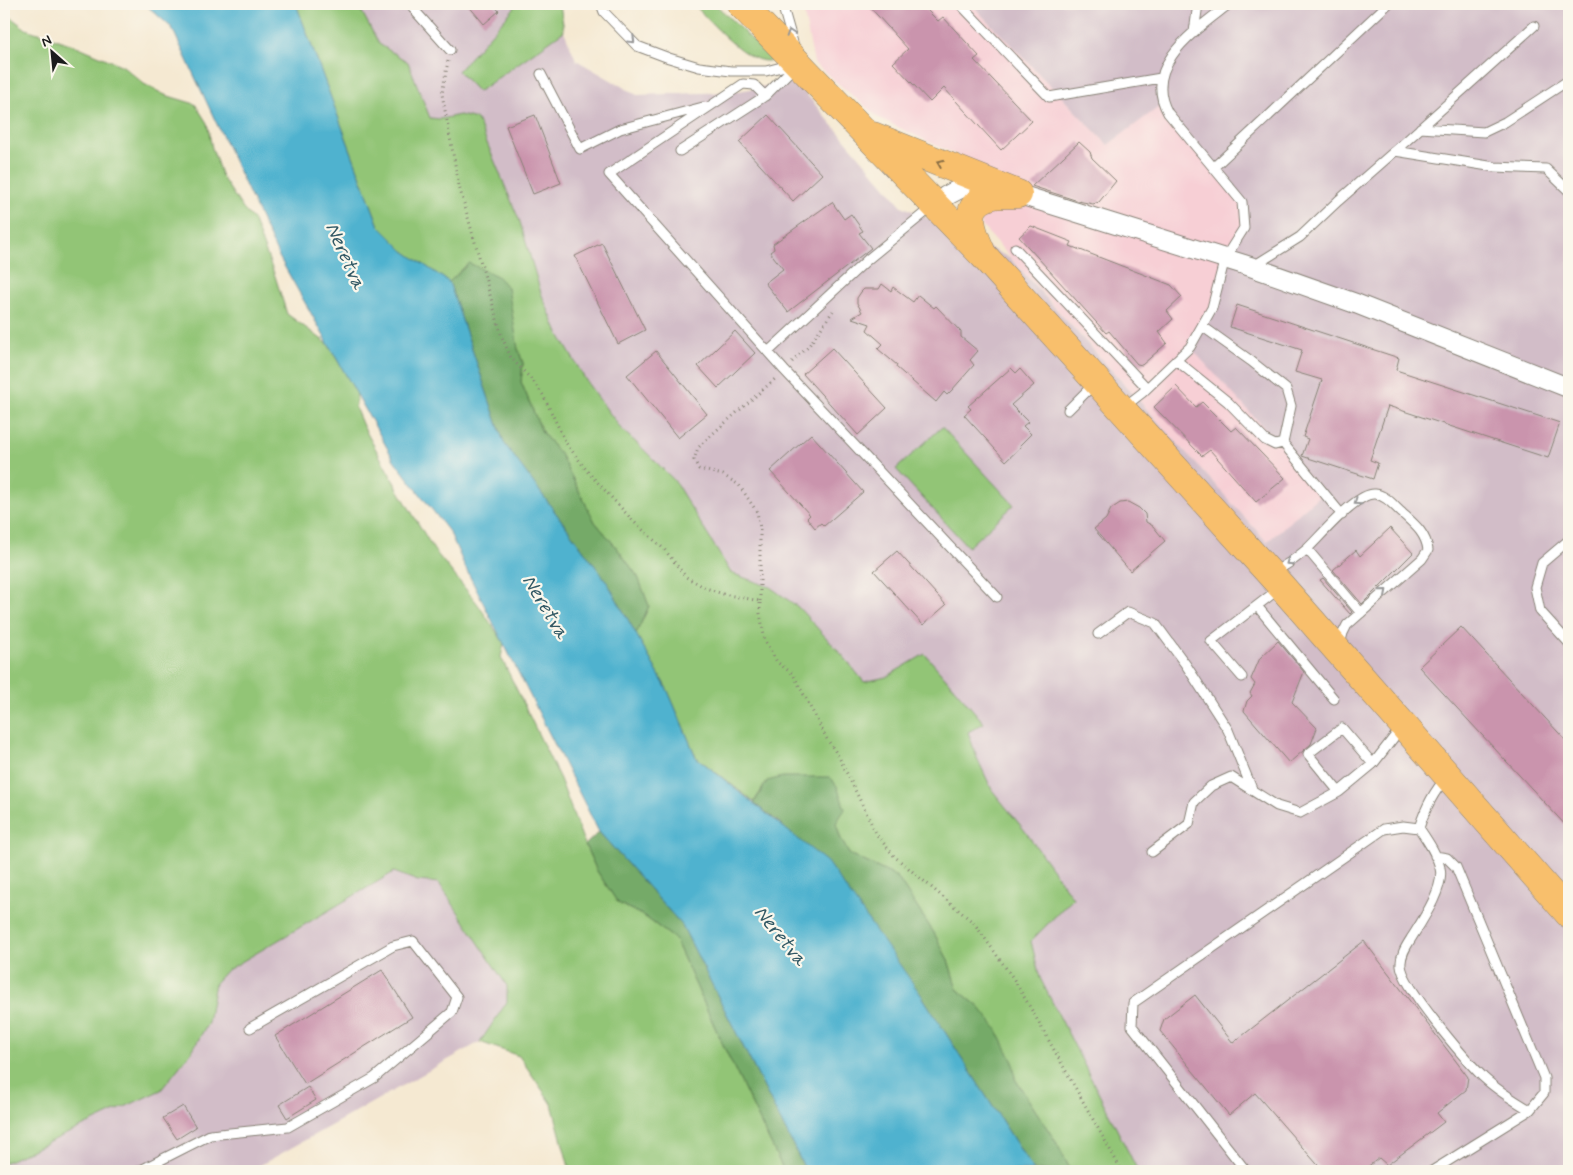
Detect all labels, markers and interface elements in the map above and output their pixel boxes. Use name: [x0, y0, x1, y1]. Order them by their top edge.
north arrow: [28, 28, 78, 78]
one-way arrow: [785, 30, 795, 38]
text: N: [38, 31, 55, 51]
one-way arrow: [627, 34, 636, 43]
one-way arrow: [936, 158, 945, 169]
water label: Neretva: [318, 218, 372, 295]
one-way arrow: [1354, 496, 1363, 505]
one-way arrow: [1285, 556, 1295, 565]
water label: Neretva: [515, 570, 575, 645]
one-way arrow: [1378, 590, 1387, 598]
water label: Neretva: [747, 900, 813, 973]

